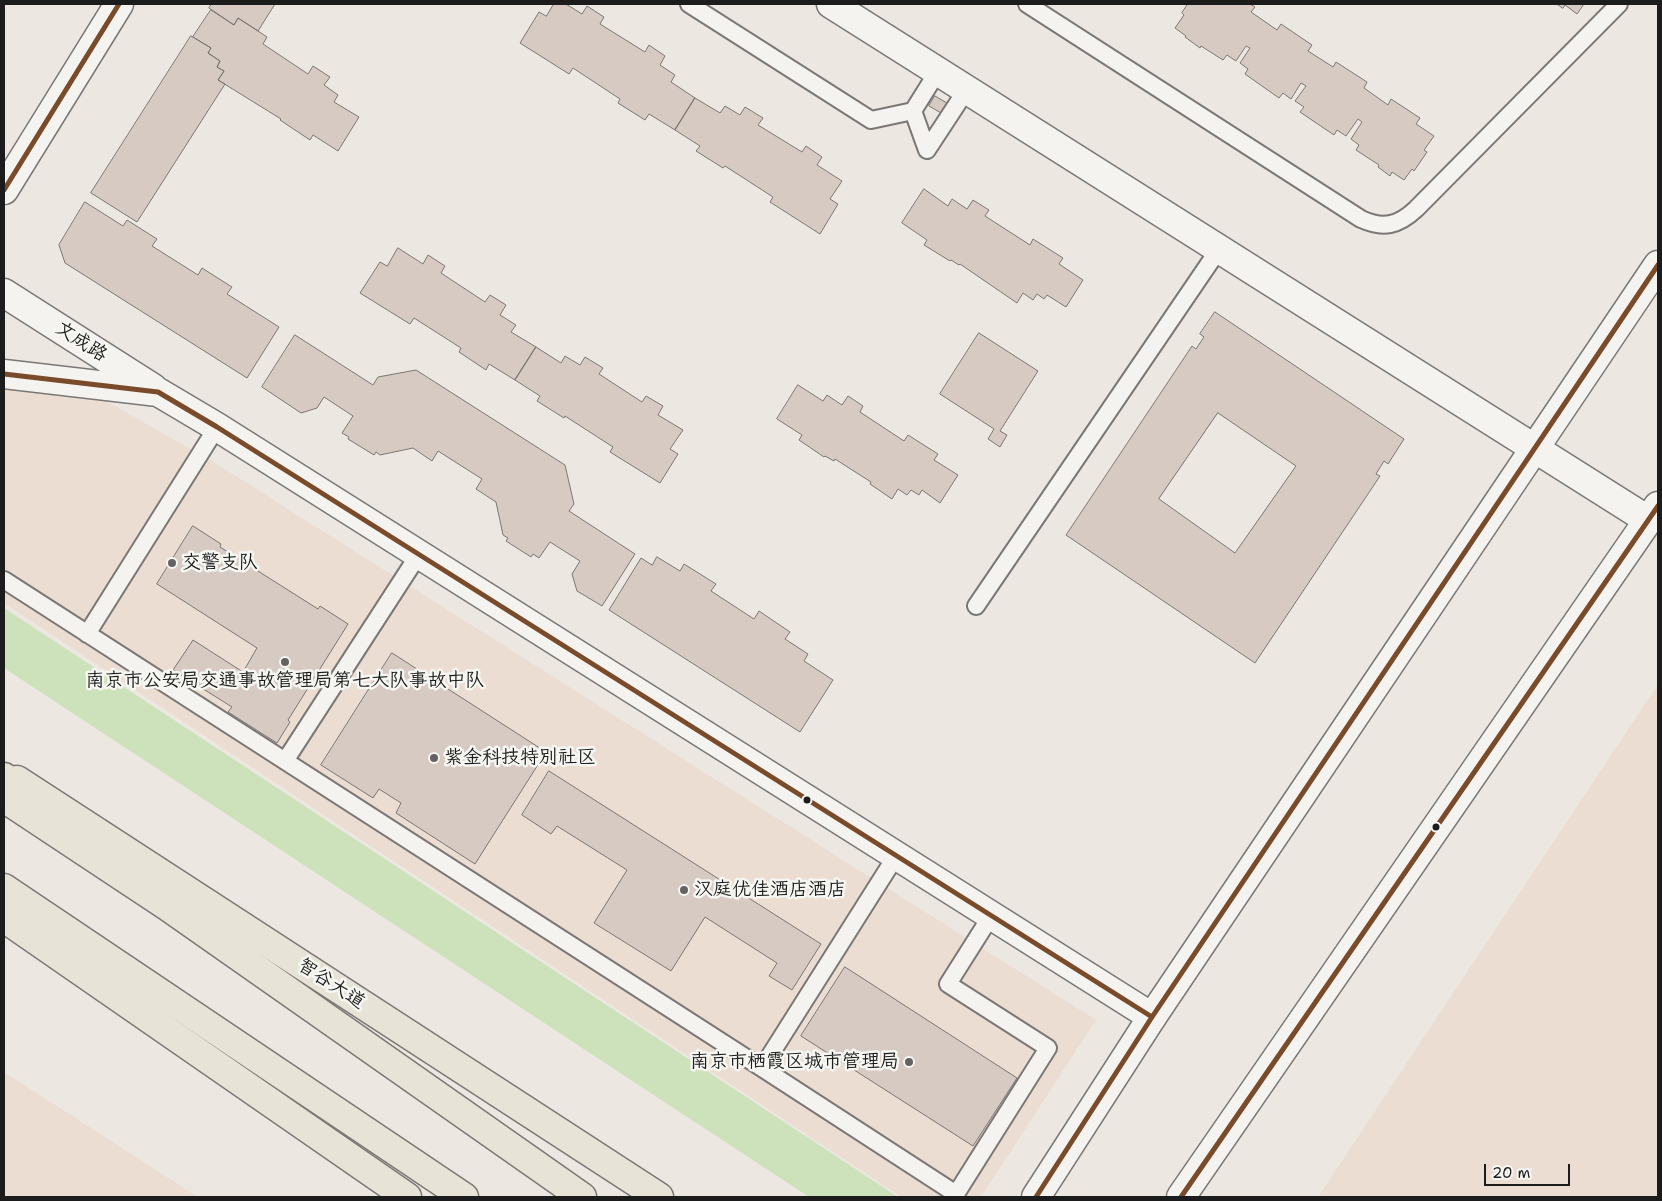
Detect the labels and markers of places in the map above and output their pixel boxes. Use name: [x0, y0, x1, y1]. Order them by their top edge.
place label: 交警支队: [182, 552, 258, 574]
marker: 交警支队: [166, 557, 178, 569]
marker: 南京市公安局交通事故管理局第七大队事故中队: [279, 656, 291, 668]
place label: 南京市公安局交通事故管理局第七大队事故中队: [86, 670, 484, 692]
place label: 紫金科技特别社区: [444, 747, 596, 769]
marker: 紫金科技特别社区: [428, 752, 440, 764]
unlabelled marker: [802, 795, 812, 805]
unlabelled marker: [1431, 822, 1441, 832]
place label: 汉庭优佳酒店酒店: [694, 879, 846, 901]
marker: 汉庭优佳酒店酒店: [678, 884, 690, 896]
place label: 南京市栖霞区城市管理局: [690, 1051, 899, 1073]
marker: 南京市栖霞区城市管理局: [903, 1056, 915, 1068]

